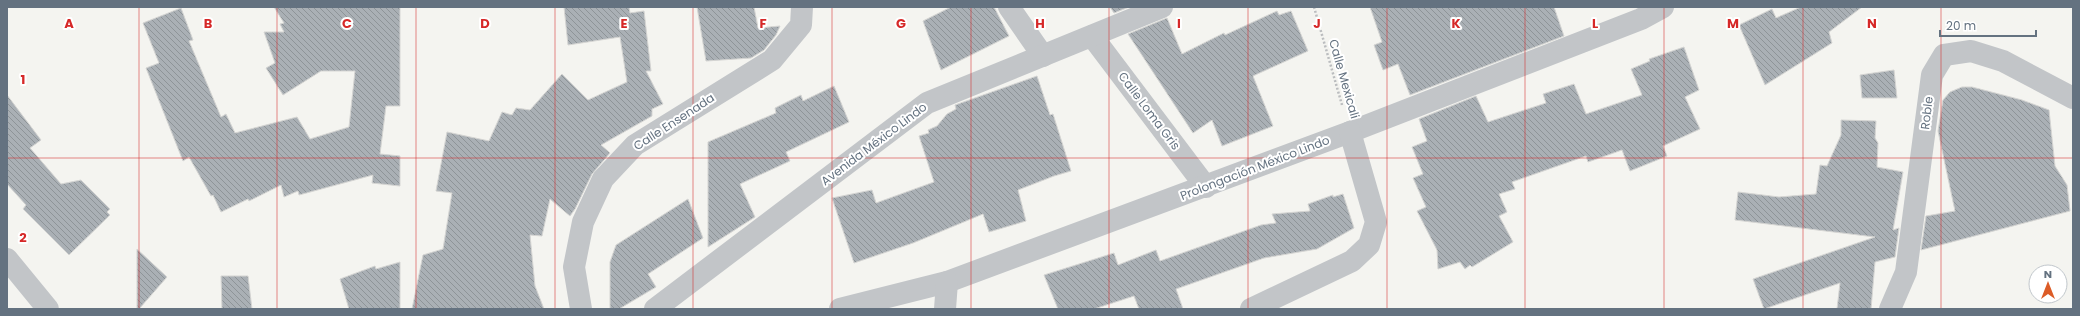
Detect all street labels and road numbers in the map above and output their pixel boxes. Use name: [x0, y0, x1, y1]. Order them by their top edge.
street label: Calle Mexicali: [1325, 37, 1364, 121]
street label: Calle Loma Gris: [1114, 68, 1184, 153]
street label: Calle Ensenada: [630, 89, 718, 154]
street label: Roble: [1916, 95, 1937, 131]
street label: Avenida México Lindo: [817, 98, 930, 189]
street label: Prolongación México Lindo: [1178, 131, 1332, 204]

